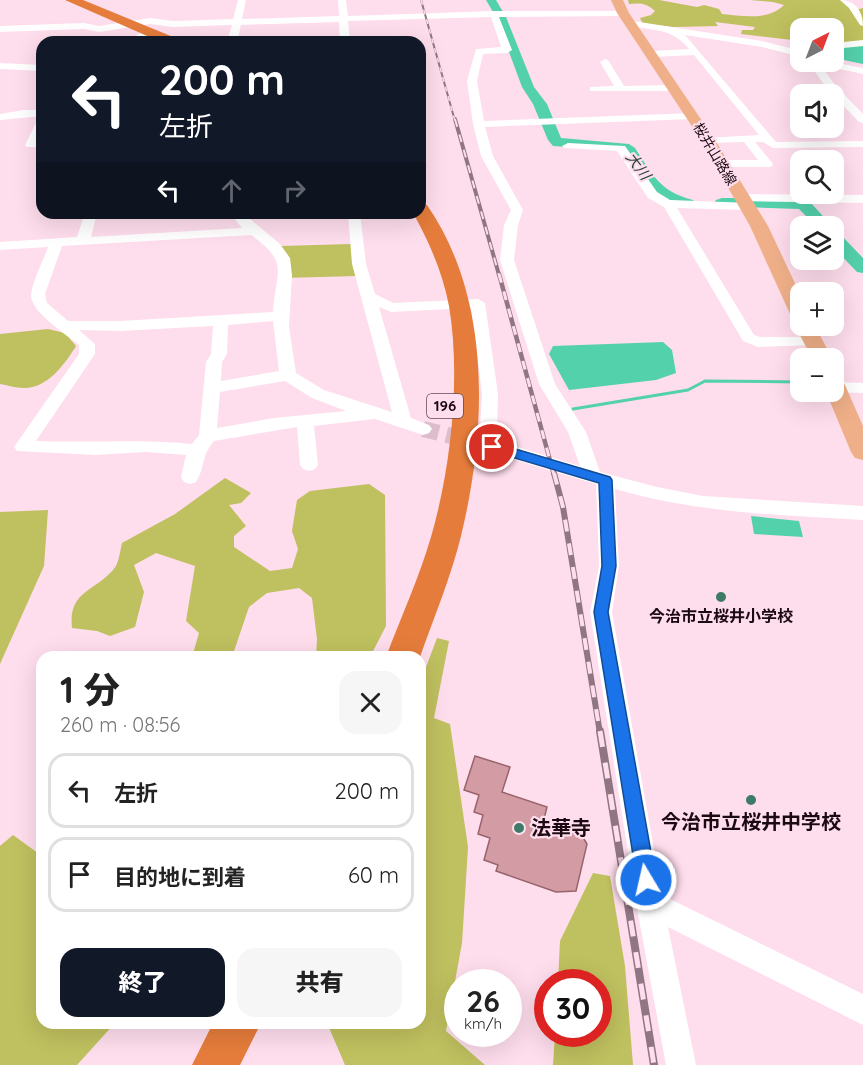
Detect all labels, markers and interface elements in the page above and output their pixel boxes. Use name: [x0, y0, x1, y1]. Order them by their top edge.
north arrow: [790, 18, 844, 72]
map controls: [790, 18, 844, 402]
text: 200 m: [159, 53, 285, 106]
icon: left: [60, 60, 138, 138]
button: sound: [790, 84, 844, 138]
text: 左折: [159, 109, 213, 143]
street label: 桜井山路線: [689, 119, 741, 189]
water label: 大川: [622, 148, 656, 185]
button: search: [790, 150, 844, 204]
icon: left: [152, 174, 185, 207]
icon: ahead: [215, 174, 248, 207]
icon: right: [278, 174, 311, 207]
button: layers: [790, 216, 844, 270]
button: +: [790, 282, 844, 336]
button: −: [790, 348, 844, 402]
road number: 196: [427, 394, 463, 418]
pin: [466, 421, 517, 472]
icon: arrive: [475, 430, 508, 463]
marker: 今治市立桜井小学校: [714, 590, 728, 604]
place label: 今治市立桜井小学校: [649, 606, 793, 626]
text: 1 分: [60, 667, 120, 712]
button: close: [339, 671, 402, 734]
text: 260 m · 08:56: [60, 712, 180, 737]
icon: left: [63, 774, 96, 807]
text: 200 m: [335, 777, 399, 805]
text: 左折: [114, 779, 158, 807]
marker: 今治市立桜井中学校: [744, 793, 758, 807]
place label: 今治市立桜井中学校: [661, 809, 841, 834]
place label: 法華寺: [531, 815, 591, 840]
marker: 法華寺: [512, 821, 526, 835]
position arrow: [614, 848, 678, 912]
icon: arrive: [63, 858, 96, 891]
text: 60 m: [348, 861, 399, 889]
text: 目的地に到着: [114, 863, 246, 891]
button: 終了: [60, 948, 225, 1017]
button: 共有: [237, 948, 402, 1017]
speed limit sign: 30: [534, 969, 612, 1047]
text: 26: [466, 982, 500, 1020]
text: km/h: [464, 1014, 502, 1033]

